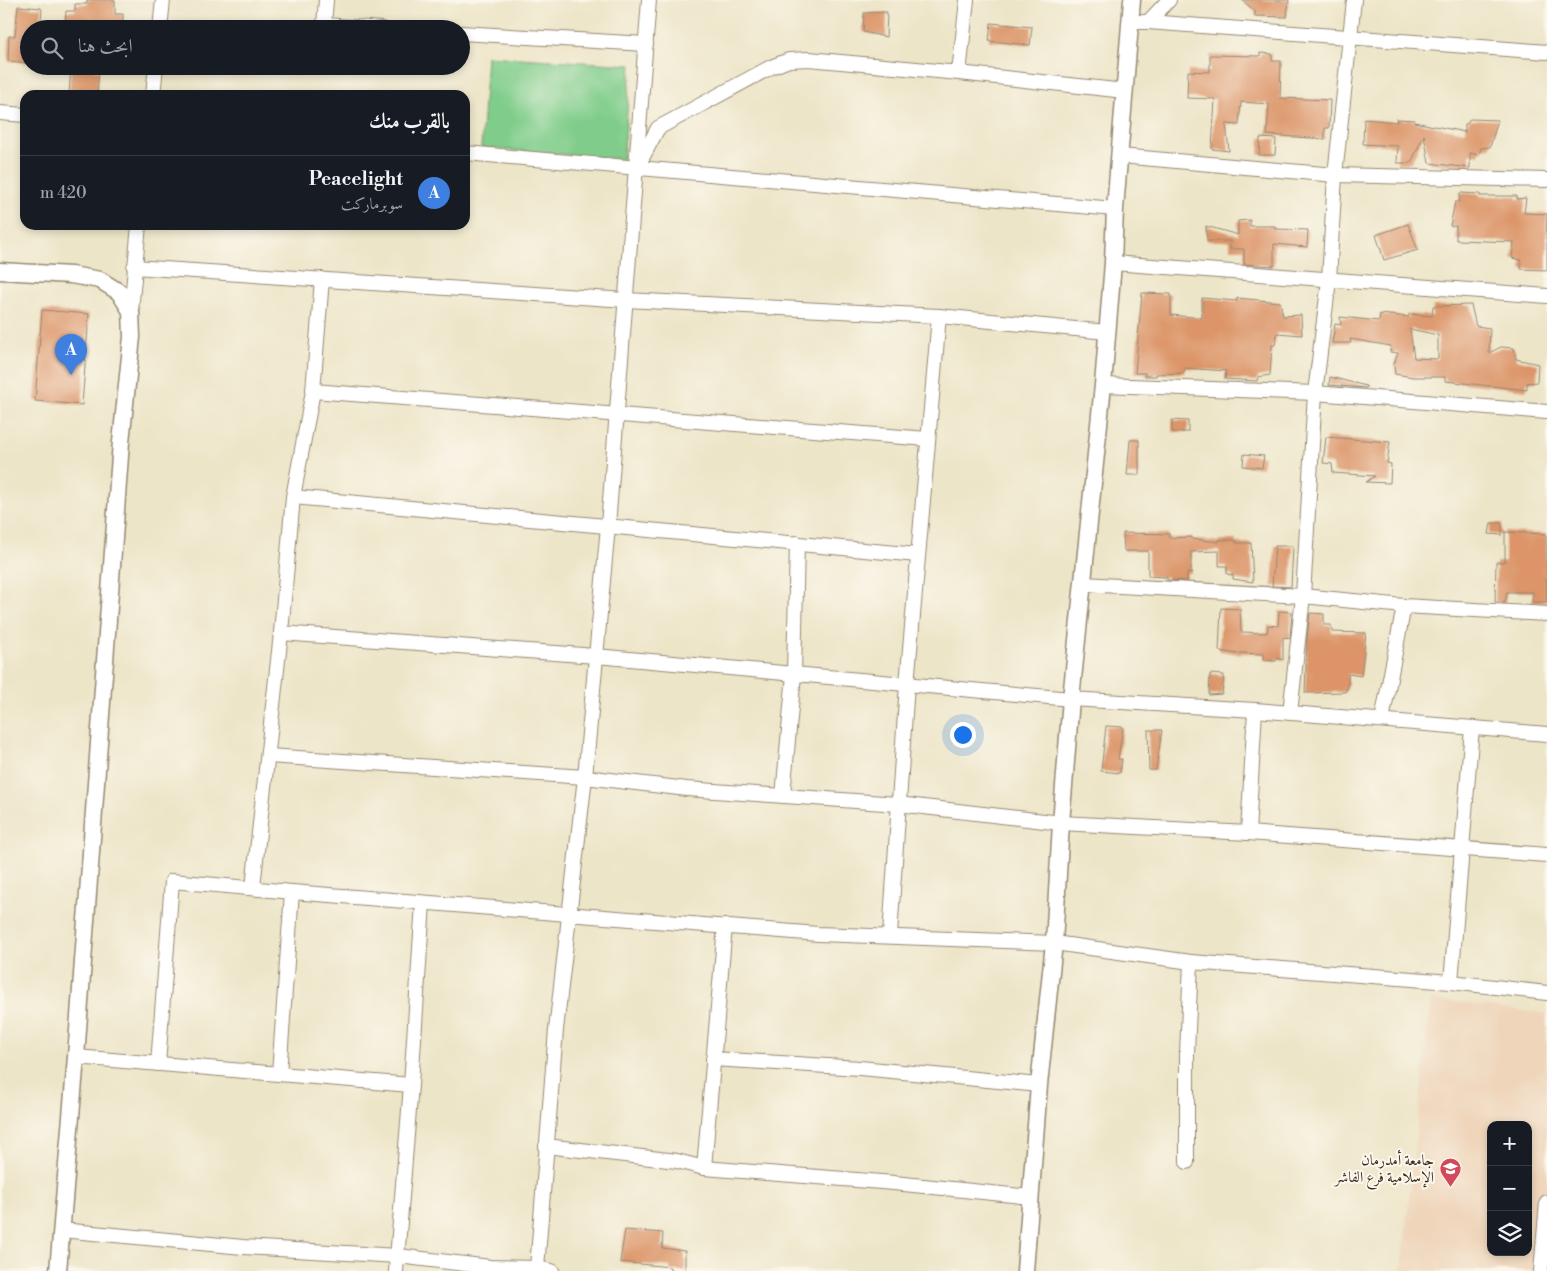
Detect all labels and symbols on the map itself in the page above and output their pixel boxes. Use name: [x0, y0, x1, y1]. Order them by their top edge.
pin: A: [55, 334, 87, 375]
your location: [950, 722, 976, 748]
place label: جامعة أمدرمان الإسلامية فرع الفاشر: [1333, 1149, 1434, 1190]
school or university icon: جامعة أمدرمان الإسلامية فرع الفاشر: [1438, 1157, 1462, 1188]

